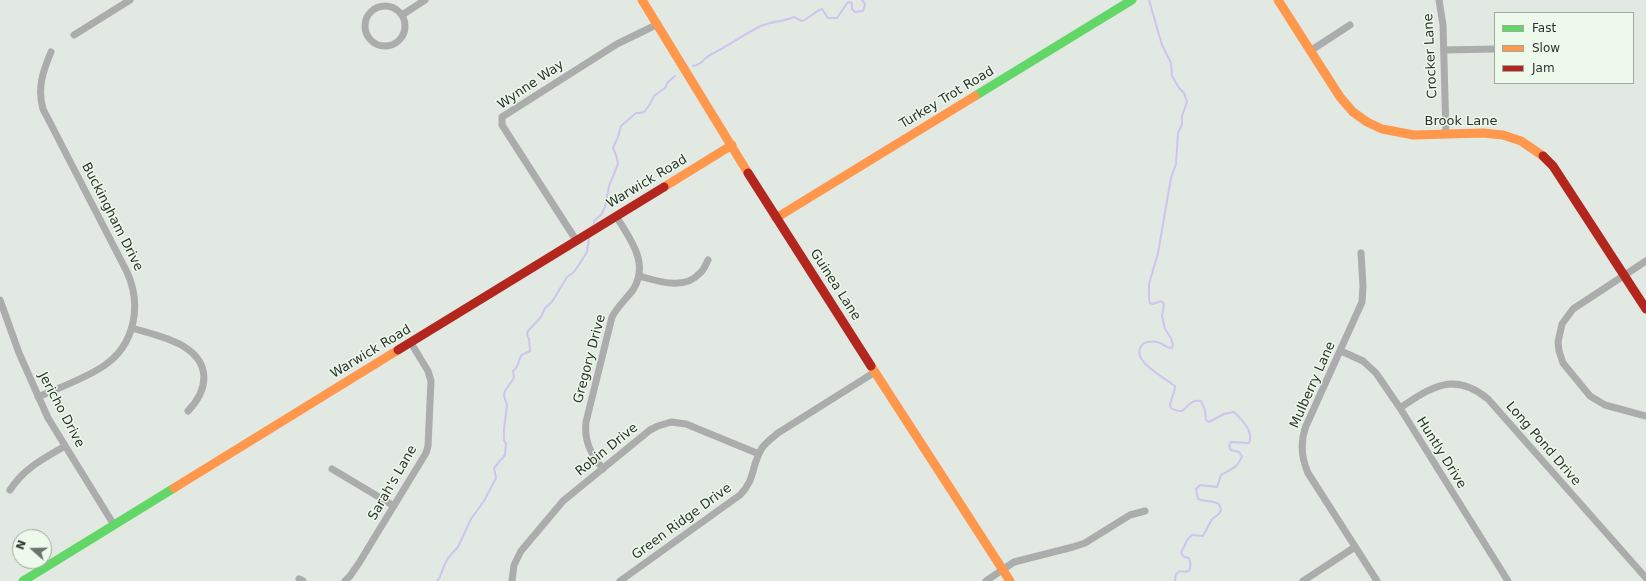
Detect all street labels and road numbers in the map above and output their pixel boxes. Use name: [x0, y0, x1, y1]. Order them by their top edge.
street label: Crocker Lane: [1421, 13, 1441, 99]
street label: Wynne Way: [495, 57, 567, 113]
street label: Turkey Trot Road: [897, 64, 997, 132]
street label: Brook Lane: [1425, 114, 1497, 130]
street label: Warwick Road: [604, 152, 690, 212]
street label: Buckingham Drive: [78, 160, 146, 274]
street label: Guinea Lane: [806, 246, 864, 324]
street label: Gregory Drive: [571, 313, 609, 405]
street label: Warwick Road: [328, 322, 414, 382]
street label: Mulberry Lane: [1287, 339, 1339, 431]
street label: Jericho Drive: [35, 370, 87, 450]
street label: Long Pond Drive: [1502, 399, 1584, 489]
street label: Huntly Drive: [1413, 414, 1469, 492]
street label: Robin Drive: [573, 420, 641, 480]
street label: Sarah's Lane: [365, 443, 421, 523]
street label: Green Ridge Drive: [629, 481, 735, 563]

